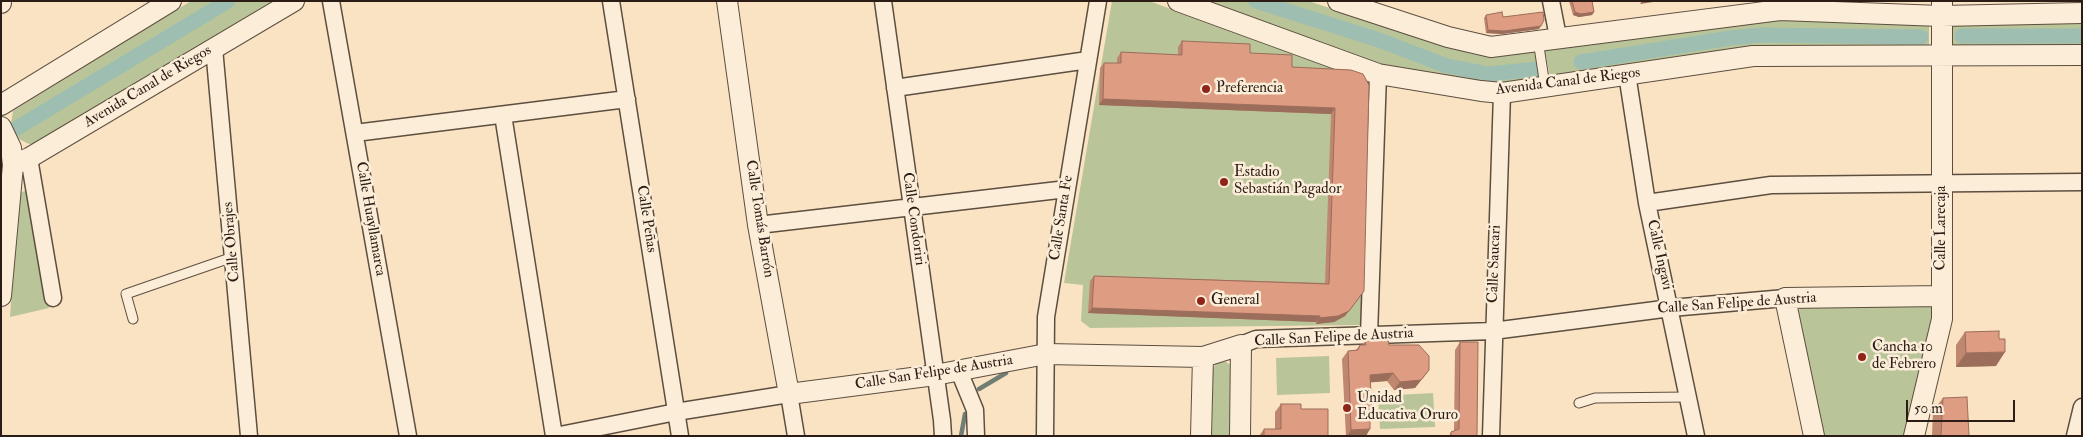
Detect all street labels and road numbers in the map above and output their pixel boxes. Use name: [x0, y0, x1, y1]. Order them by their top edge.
street label: Avenida Canal de Riegos: [81, 42, 215, 132]
street label: Avenida Canal de Riegos: [1495, 64, 1641, 100]
street label: Calle Tomás Barrón: [741, 159, 777, 279]
street label: Calle Huayllamarca: [351, 160, 389, 278]
street label: Calle Condoriri: [898, 171, 928, 267]
street label: Calle Santa Fe: [1046, 174, 1078, 262]
street label: Calle Peñas: [632, 184, 660, 254]
street label: Calle Larecaja: [1933, 186, 1951, 270]
street label: Calle Obrajes: [220, 201, 244, 283]
street label: Calle Ingavi: [1642, 218, 1676, 292]
street label: Calle Saucari: [1485, 225, 1505, 303]
street label: Calle San Felipe de Austria: [1657, 289, 1817, 319]
street label: Calle San Felipe de Austria: [1254, 325, 1414, 351]
street label: Calle San Felipe de Austria: [854, 352, 1014, 394]

